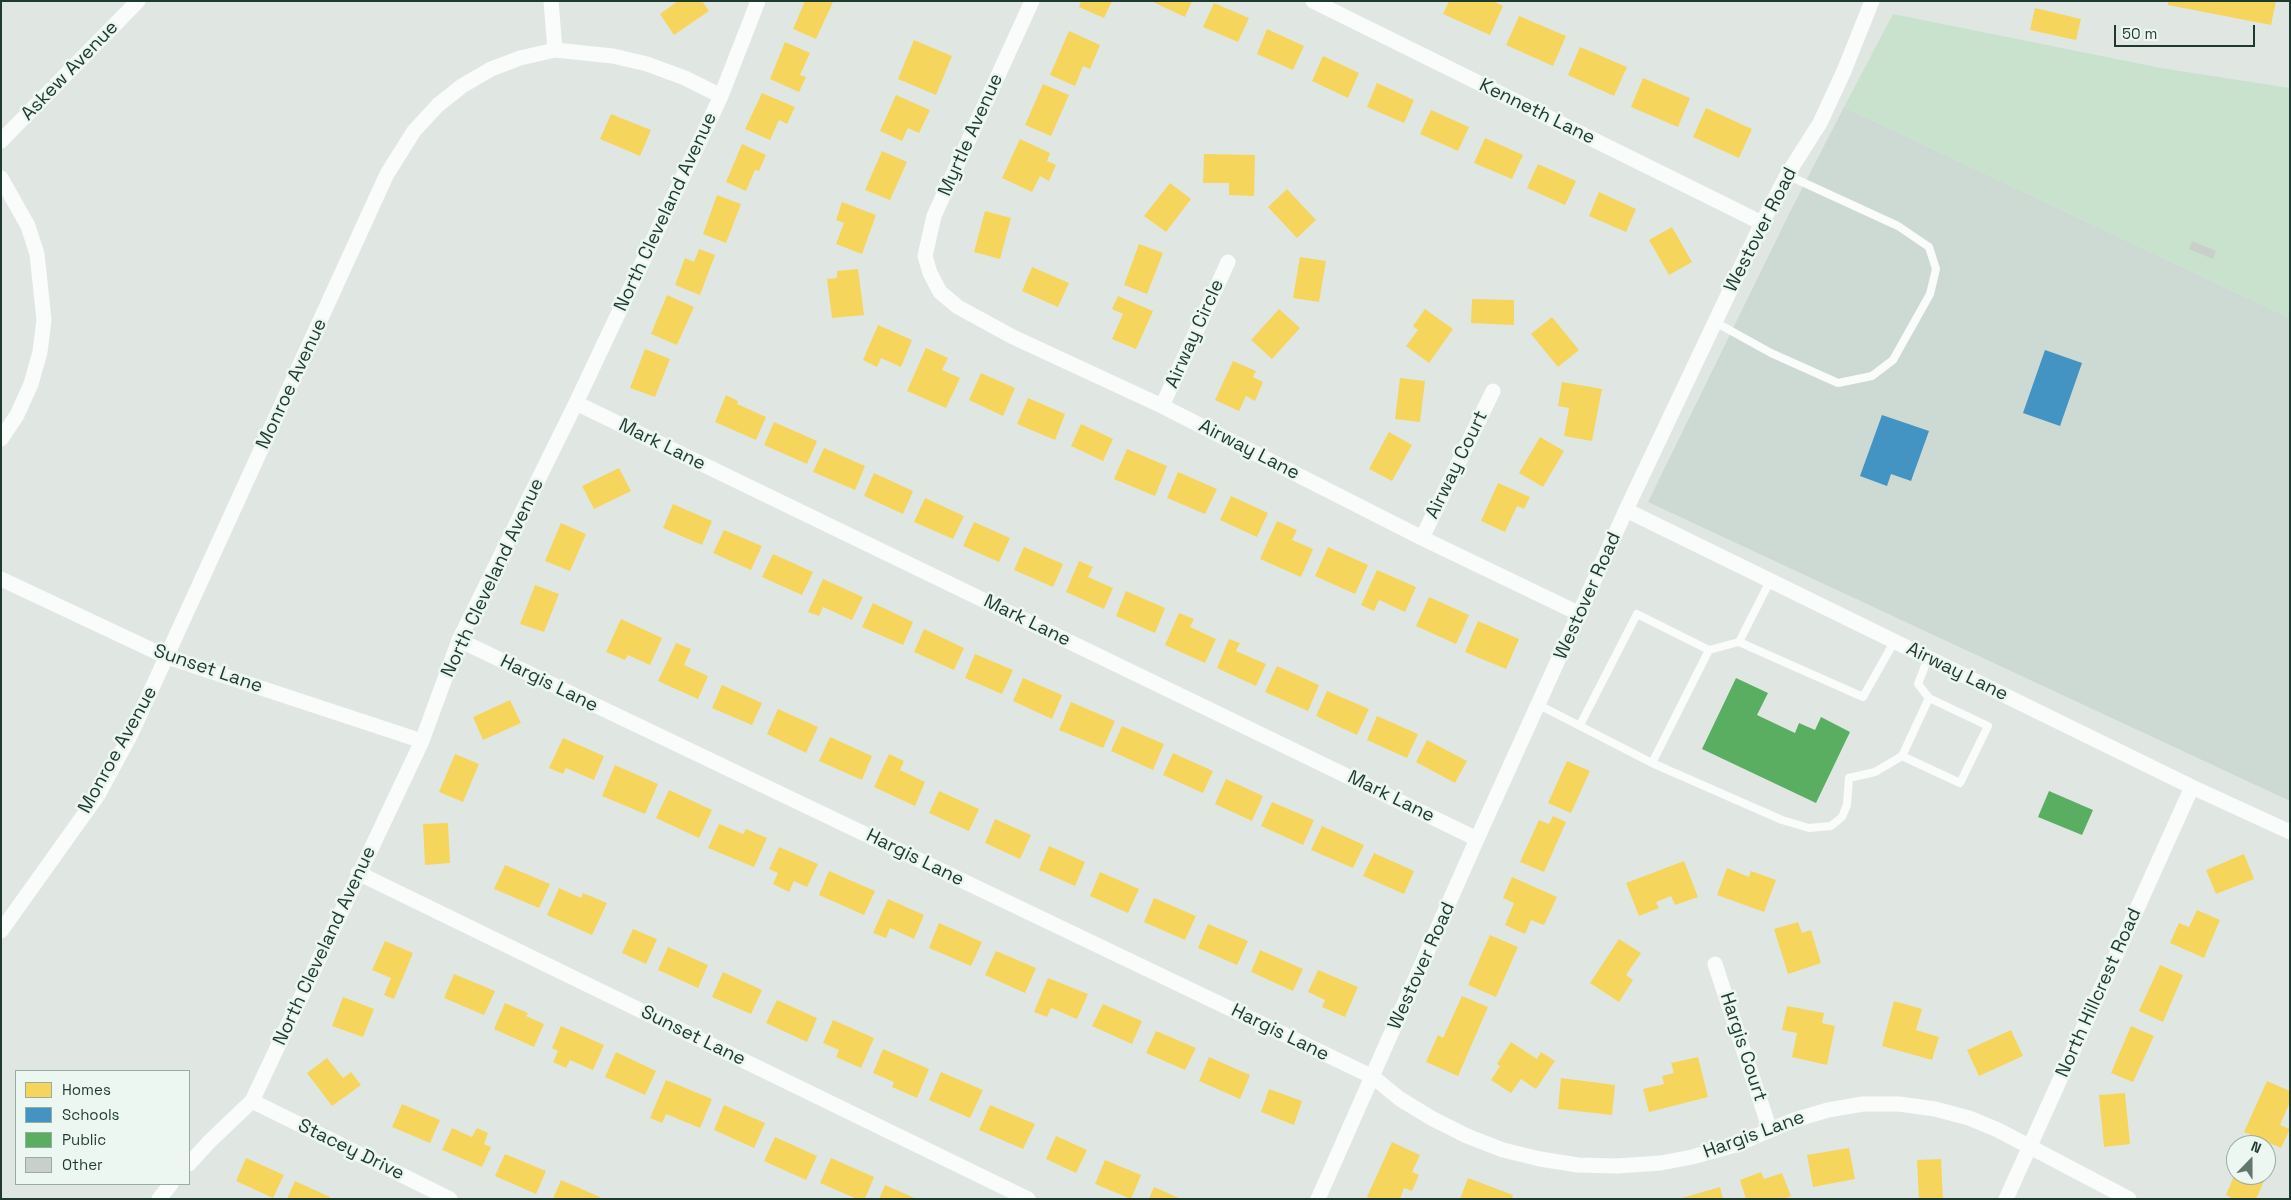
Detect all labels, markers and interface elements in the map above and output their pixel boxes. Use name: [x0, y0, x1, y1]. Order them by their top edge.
scale bar: [2116, 15, 2257, 47]
street label: Askew Avenue: [17, 16, 123, 126]
text: 50 m: [2122, 24, 2157, 43]
street label: Myrtle Avenue: [934, 70, 1008, 200]
street label: Kenneth Lane: [1475, 74, 1599, 150]
street label: North Cleveland Avenue: [610, 109, 722, 315]
street label: Westover Road: [1720, 164, 1802, 296]
street label: Airway Circle: [1161, 276, 1229, 392]
street label: Monroe Avenue: [252, 315, 332, 453]
street label: Airway Court: [1421, 407, 1493, 523]
street label: Mark Lane: [615, 414, 709, 476]
street label: Airway Lane: [1195, 415, 1303, 485]
street label: North Cleveland Avenue: [437, 475, 549, 681]
street label: Westover Road: [1550, 529, 1626, 663]
street label: Mark Lane: [980, 590, 1074, 652]
street label: Airway Lane: [1902, 638, 2012, 706]
street label: Sunset Lane: [151, 640, 265, 698]
street label: Hargis Lane: [496, 650, 602, 718]
street label: Monroe Avenue: [74, 683, 162, 817]
street label: Mark Lane: [1344, 766, 1438, 828]
street label: Hargis Lane: [862, 824, 968, 892]
street label: North Cleveland Avenue: [269, 843, 381, 1049]
street label: Westover Road: [1384, 899, 1460, 1033]
street label: North Hillcrest Road: [2051, 905, 2147, 1081]
street label: Hargis Court: [1715, 990, 1771, 1104]
street label: Hargis Lane: [1227, 999, 1333, 1067]
street label: Sunset Lane: [637, 1001, 749, 1071]
legend: [15, 1070, 190, 1185]
text: Homes: [62, 1080, 111, 1099]
text: Schools: [62, 1105, 119, 1124]
street label: Hargis Lane: [1700, 1106, 1808, 1164]
street label: Stacey Drive: [294, 1114, 408, 1186]
text: Public: [62, 1130, 106, 1149]
north arrow: [2226, 1135, 2276, 1185]
text: N: [2249, 1137, 2264, 1157]
text: Other: [62, 1155, 103, 1174]

